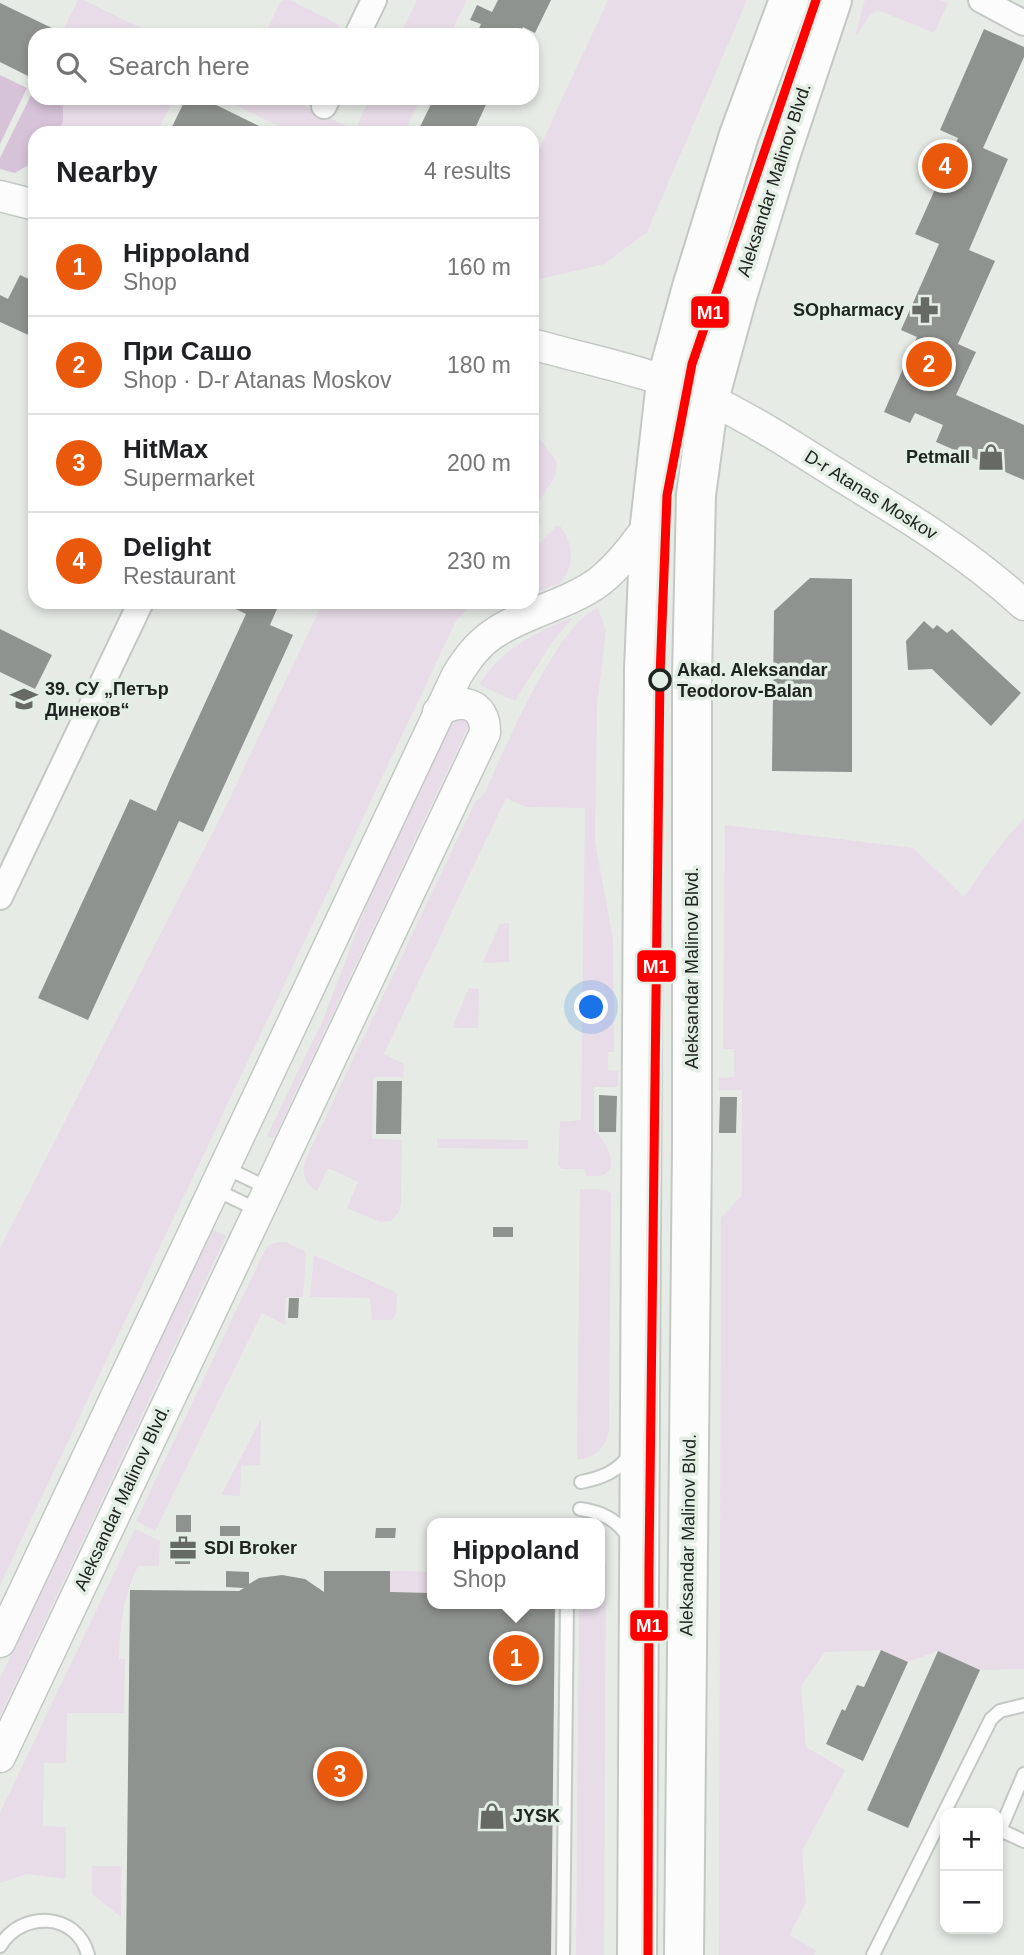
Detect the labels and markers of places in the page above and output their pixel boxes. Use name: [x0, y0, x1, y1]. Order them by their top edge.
pin: 4: [922, 140, 968, 192]
pharmacy icon: SOpharmacy: [910, 295, 940, 325]
place label: SOpharmacy: [793, 300, 904, 320]
pin: 2: [906, 338, 952, 390]
shop icon: Petmall: [976, 442, 1006, 472]
place label: Petmall: [906, 447, 970, 467]
place label: Akad. Aleksandar Teodorov-Balan: [677, 660, 827, 701]
marker: Akad. Aleksandar Teodorov-Balan: [649, 669, 671, 691]
place label: 39. СУ „Петър Динеков“: [45, 679, 169, 720]
school or university icon: 39. СУ „Петър Динеков“: [9, 684, 39, 714]
office icon: SDI Broker: [168, 1533, 198, 1563]
place label: SDI Broker: [204, 1538, 297, 1558]
pin: 1: [493, 1632, 539, 1684]
pin: 3: [317, 1748, 363, 1800]
shop icon: JYSK: [477, 1801, 507, 1831]
place label: JYSK: [513, 1806, 560, 1826]

